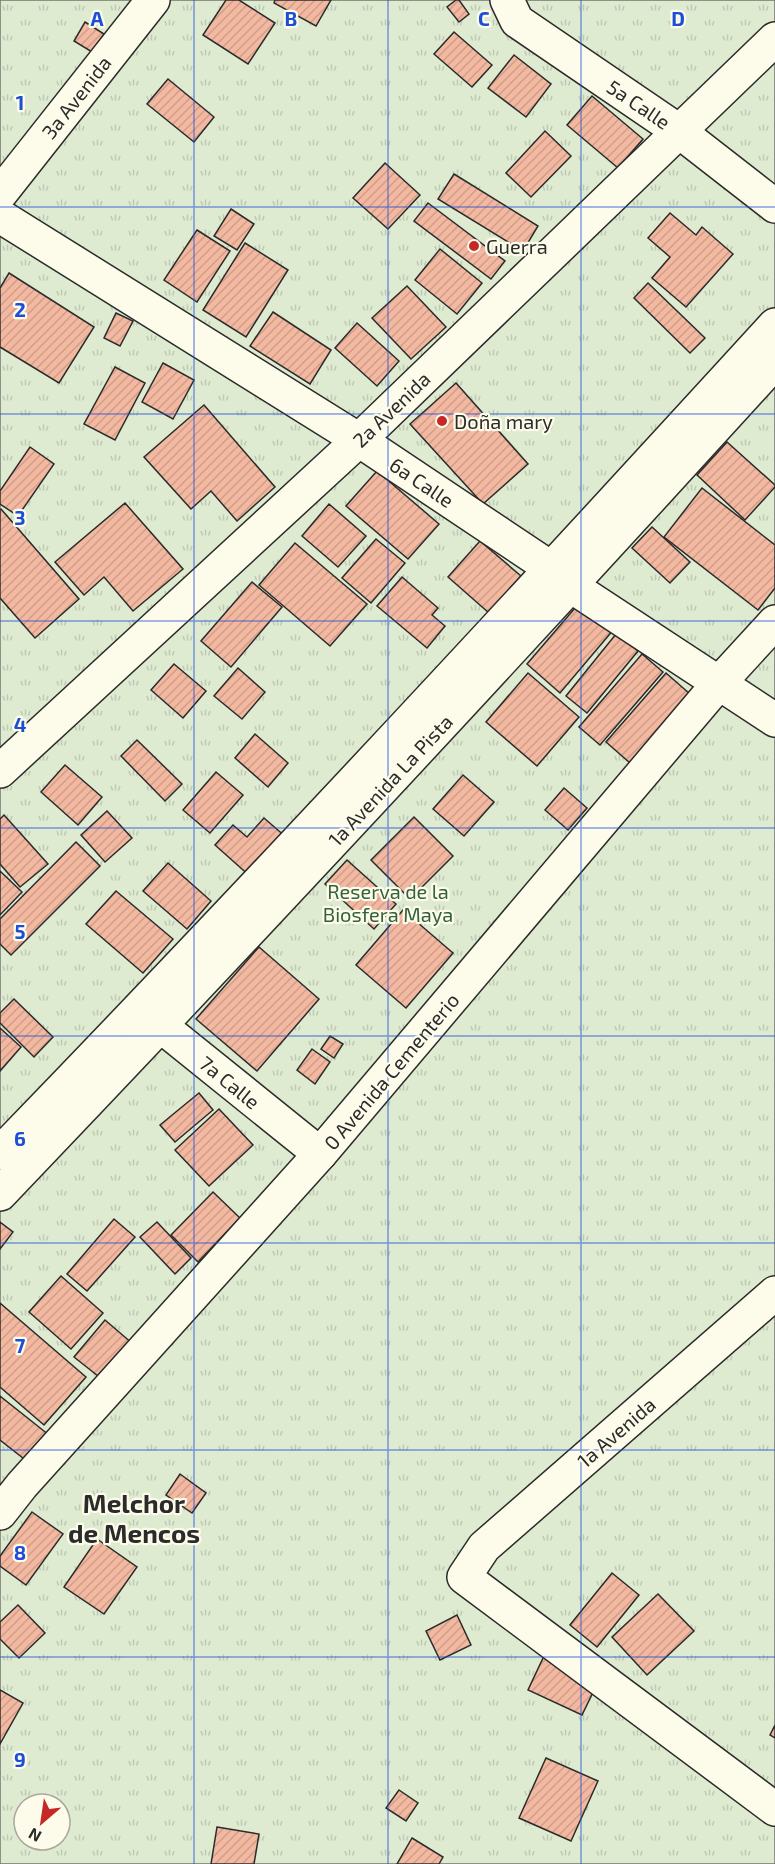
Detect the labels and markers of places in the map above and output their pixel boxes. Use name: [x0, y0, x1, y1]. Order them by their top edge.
place label: Guerra: [486, 234, 548, 258]
marker: Guerra: [467, 239, 481, 253]
place label: Doña mary: [454, 409, 553, 433]
marker: Doña mary: [435, 414, 449, 428]

